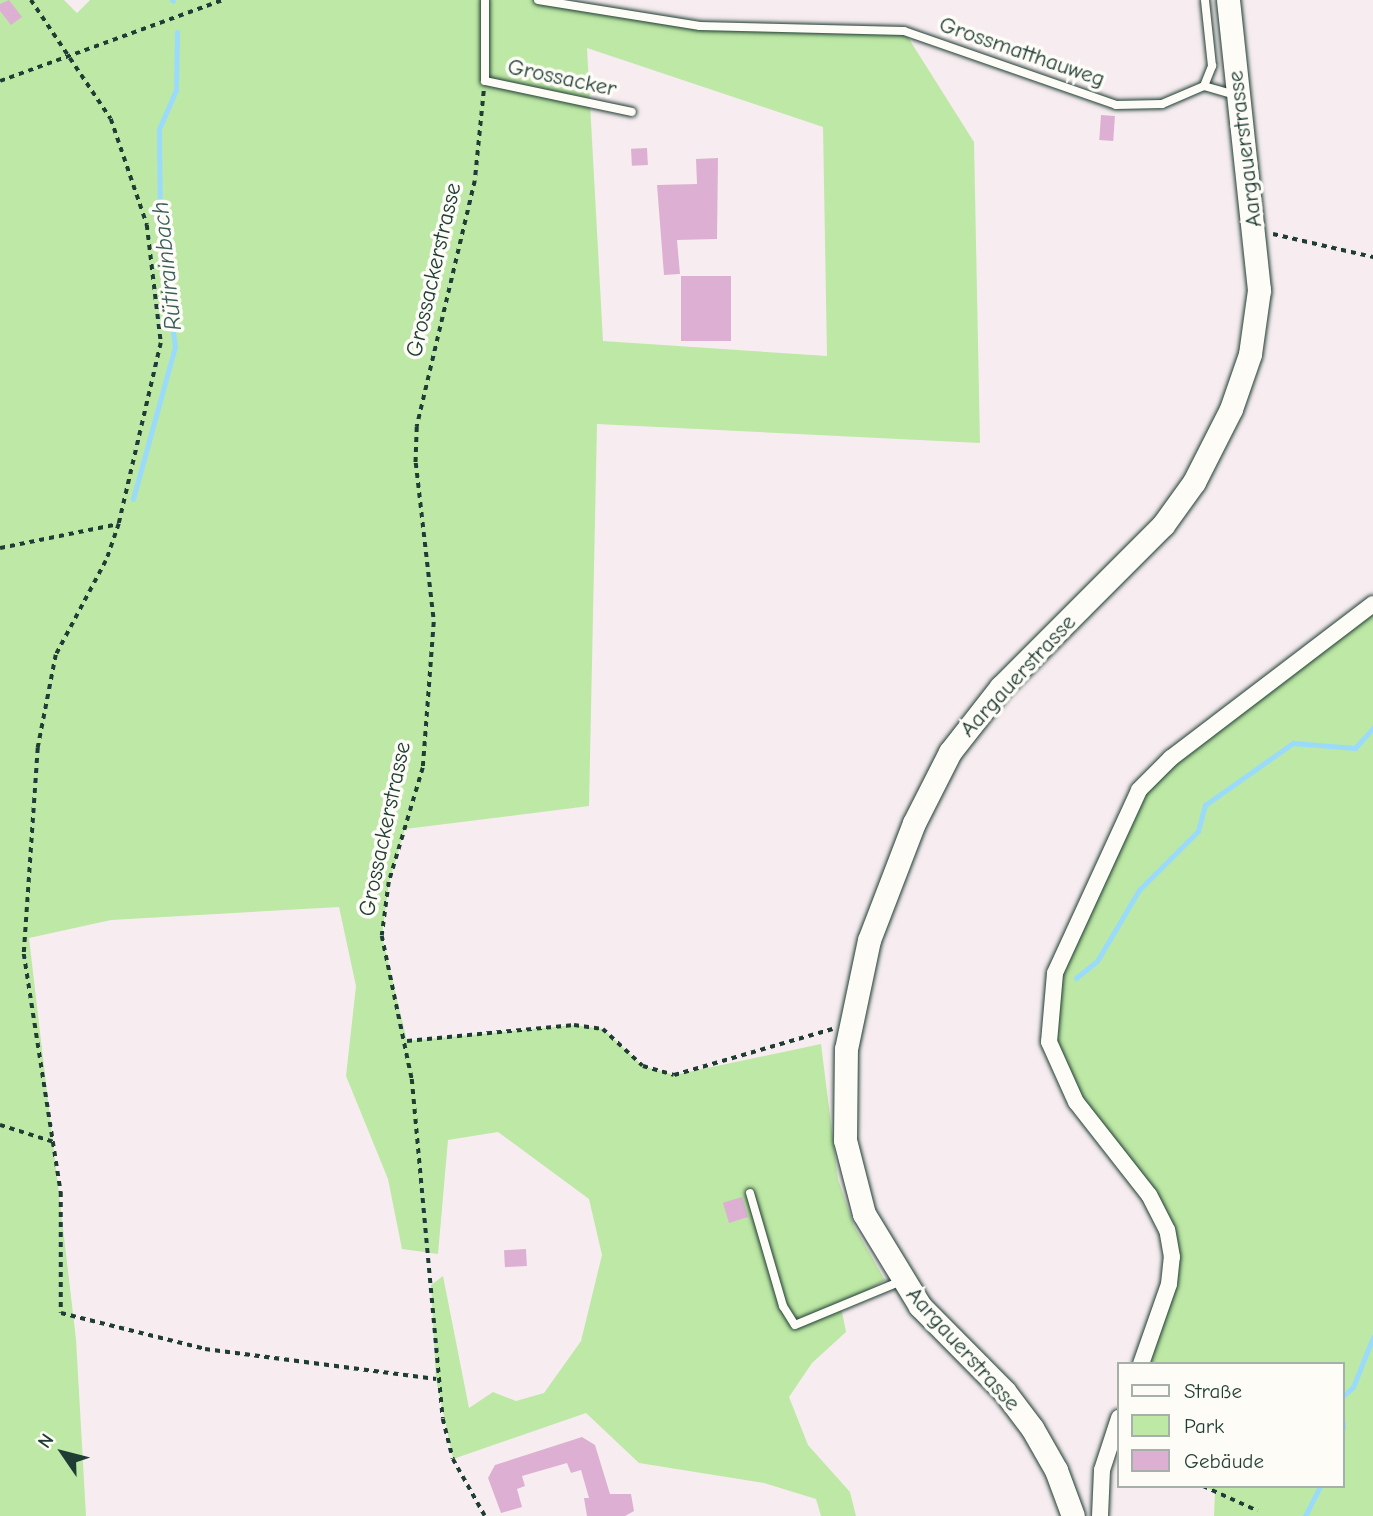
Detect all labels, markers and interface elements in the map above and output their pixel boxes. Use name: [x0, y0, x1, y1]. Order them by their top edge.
street label: Grossmatthauweg: [936, 11, 1108, 93]
street label: Grossacker: [505, 53, 619, 103]
street label: Aargauerstrasse: [1222, 69, 1268, 229]
street label: Grossackerstrasse: [401, 180, 467, 360]
water label: Rütirainbach: [146, 200, 188, 332]
street label: Aargauerstrasse: [954, 609, 1082, 743]
street label: Grossackerstrasse: [353, 739, 417, 919]
street label: Aargauerstrasse: [900, 1281, 1026, 1417]
legend: [1118, 1362, 1345, 1488]
text: Straße: [1184, 1379, 1242, 1403]
text: Park: [1184, 1414, 1224, 1438]
north arrow: [28, 1418, 98, 1488]
text: N: [33, 1430, 58, 1452]
text: Gebäude: [1184, 1449, 1264, 1473]

